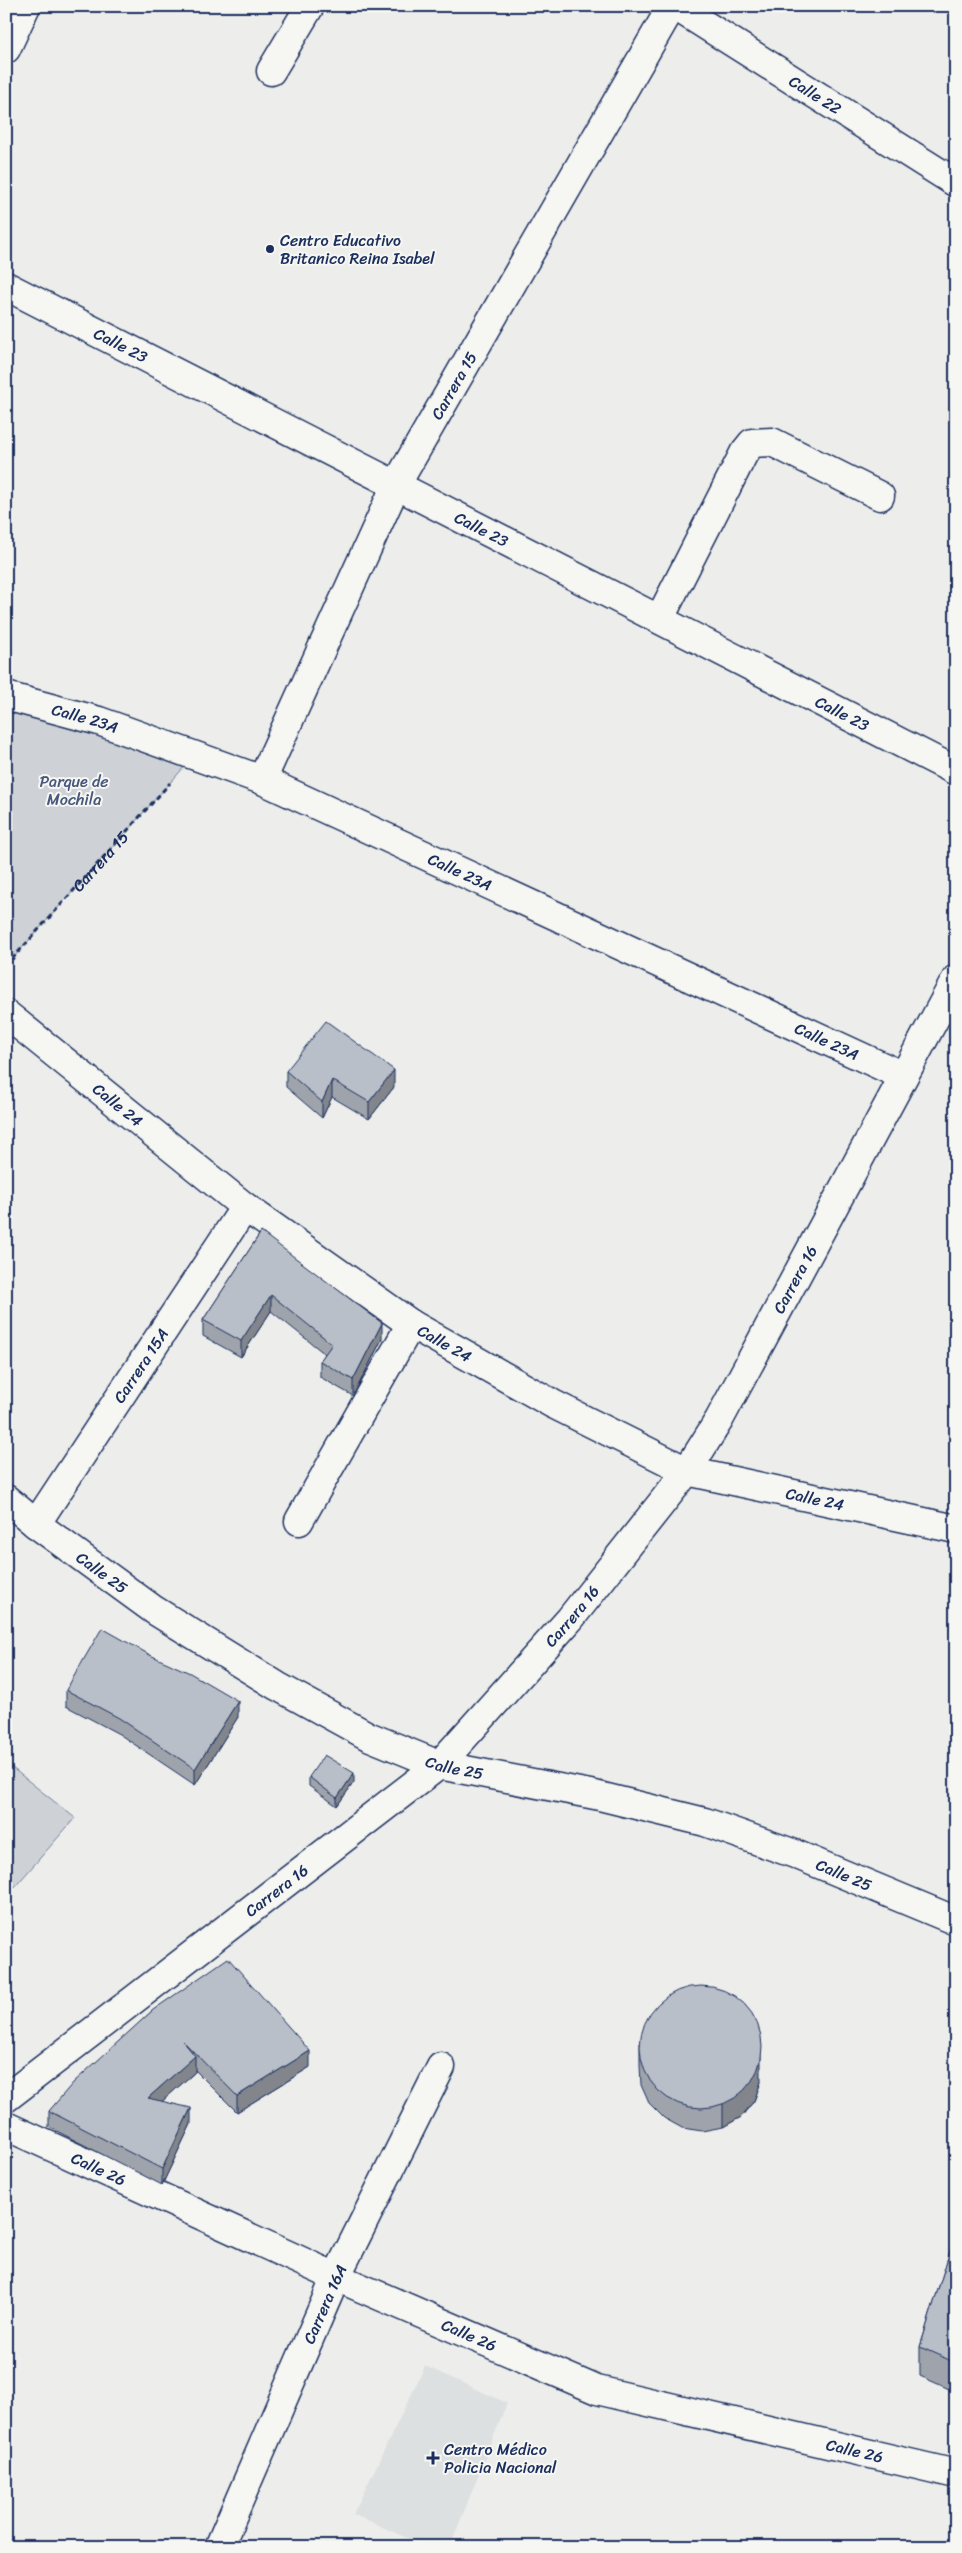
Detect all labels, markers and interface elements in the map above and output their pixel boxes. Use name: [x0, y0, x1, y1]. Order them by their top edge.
street label: Calle 22: [783, 67, 847, 123]
place label: Centro Educativo Britanico Reina Isabel: [280, 226, 435, 273]
marker: Centro Educativo Britanico Reina Isabel: [264, 243, 276, 255]
street label: Calle 23: [88, 319, 153, 371]
street label: Carrera 15: [423, 346, 485, 425]
street label: Calle 23: [449, 503, 514, 555]
street label: Calle 23: [810, 687, 875, 740]
street label: Calle 23A: [48, 695, 122, 742]
park label: Parque de Mochila: [39, 767, 109, 814]
street label: Carrera 15: [65, 824, 136, 899]
street label: Calle 23A: [423, 845, 497, 899]
street label: Calle 23A: [790, 1014, 864, 1069]
street label: Calle 24: [86, 1075, 150, 1135]
street label: Carrera 16: [765, 1240, 825, 1319]
street label: Calle 24: [412, 1316, 477, 1371]
street label: Carrera 15A: [105, 1322, 177, 1409]
street label: Calle 24: [783, 1479, 847, 1519]
street label: Calle 25: [70, 1544, 134, 1602]
street label: Carrera 16: [537, 1578, 607, 1654]
street label: Calle 25: [421, 1747, 486, 1788]
street label: Calle 25: [811, 1850, 877, 1900]
street label: Carrera 16: [238, 1856, 315, 1925]
street label: Calle 26: [66, 2144, 131, 2194]
street label: Carrera 16A: [295, 2259, 355, 2349]
street label: Calle 26: [437, 2310, 501, 2360]
street label: Calle 26: [823, 2430, 886, 2472]
place label: Centro Médico Policia Nacional: [444, 2435, 557, 2482]
marker: Centro Médico Policia Nacional: [426, 2451, 440, 2465]

